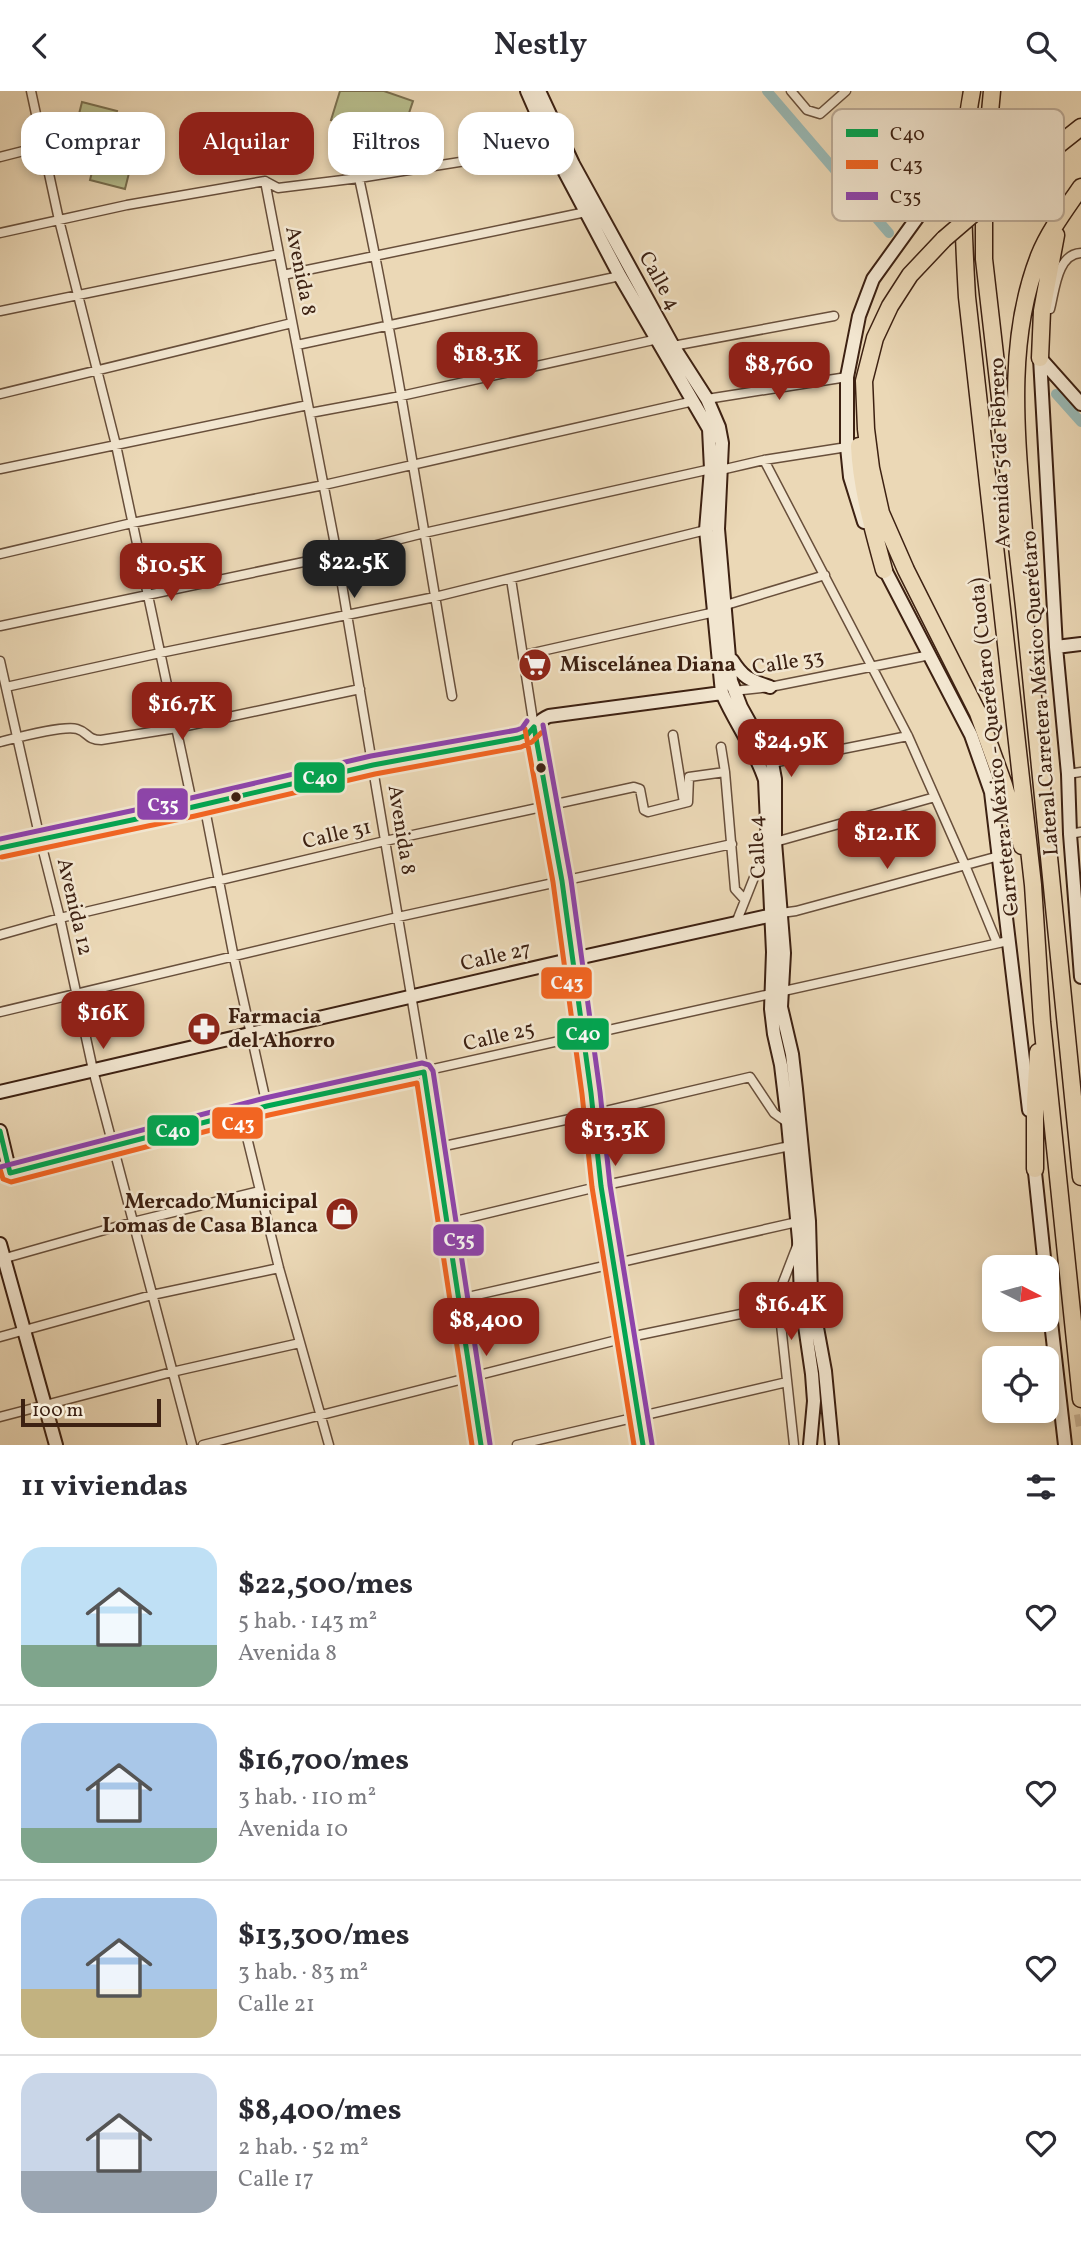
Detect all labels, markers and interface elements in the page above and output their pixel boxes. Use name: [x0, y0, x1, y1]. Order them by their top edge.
text: Nestly: [494, 24, 587, 68]
icon: back: [21, 27, 59, 65]
icon: search: [1022, 27, 1060, 65]
legend: [832, 109, 1064, 221]
chip: Comprar: [21, 112, 165, 175]
chip: Alquilar: [179, 112, 314, 175]
chip: Filtros: [328, 112, 444, 175]
chip: Nuevo: [458, 112, 574, 175]
text: C40: [890, 122, 925, 148]
text: C43: [890, 153, 923, 179]
text: C35: [890, 185, 921, 211]
street label: Avenida 8: [277, 224, 323, 318]
street label: Calle 4: [631, 246, 687, 316]
pin: $18.3K: [430, 333, 544, 392]
text: $18.3K: [453, 339, 521, 371]
pin: $8,760: [722, 343, 836, 402]
text: $8,760: [745, 349, 813, 381]
street label: Avenida 5 de Febrero: [983, 357, 1019, 549]
street label: Lateral Carretera México Querétaro: [1015, 529, 1067, 857]
pin: $22.5K: [297, 540, 411, 600]
pin: $10.5K: [114, 543, 228, 603]
text: $22.5K: [319, 547, 389, 579]
text: $10.5K: [136, 550, 206, 582]
street label: Carretera México - Querétaro (Cuota): [963, 576, 1027, 918]
street label: Calle 33: [750, 643, 826, 683]
supermarket icon: Miscelánea Diana: [516, 646, 554, 684]
place label: Miscelánea Diana: [560, 651, 736, 680]
pin: $16.7K: [125, 683, 239, 742]
text: $16.7K: [148, 689, 216, 721]
pin: $24.9K: [734, 719, 848, 779]
text: $24.9K: [754, 726, 828, 758]
line badge: C40: [293, 761, 346, 794]
unlabelled marker: [534, 761, 548, 775]
text: C40: [302, 766, 338, 792]
street label: Avenida 8: [380, 783, 422, 877]
line badge: C35: [136, 787, 189, 821]
unlabelled marker: [229, 790, 243, 804]
text: C35: [147, 793, 179, 819]
pin: $12.1K: [830, 811, 944, 871]
street label: Calle 31: [300, 813, 374, 857]
street label: Calle 4: [742, 815, 774, 879]
text: $12.1K: [854, 818, 920, 850]
street label: Avenida 12: [49, 855, 99, 959]
street label: Calle 27: [458, 935, 534, 979]
line badge: C43: [540, 966, 593, 1000]
text: C43: [551, 971, 583, 997]
pin: $16K: [62, 991, 144, 1051]
text: $16K: [77, 998, 129, 1030]
place label: Farmacia del Ahorro: [228, 1003, 335, 1056]
pharmacy icon: Farmacia del Ahorro: [185, 1010, 223, 1048]
street label: Calle 25: [461, 1015, 537, 1059]
line badge: C40: [556, 1017, 610, 1051]
text: C40: [565, 1022, 601, 1048]
line badge: C43: [211, 1106, 264, 1140]
pin: $13.3K: [558, 1109, 672, 1168]
text: C43: [222, 1112, 254, 1138]
line badge: C40: [146, 1114, 200, 1147]
text: $13.3K: [581, 1115, 649, 1147]
text: C40: [155, 1119, 191, 1145]
place label: Mercado Municipal Lomas de Casa Blanca: [102, 1188, 318, 1241]
shop icon: Mercado Municipal Lomas de Casa Blanca: [323, 1195, 361, 1233]
line badge: C35: [432, 1223, 485, 1257]
text: C35: [443, 1228, 475, 1254]
north arrow: [982, 1255, 1059, 1332]
map controls: [982, 1255, 1059, 1423]
pin: $16.4K: [734, 1283, 848, 1342]
text: $16.4K: [755, 1289, 827, 1321]
pin: $8,400: [429, 1299, 543, 1358]
text: $8,400: [449, 1305, 523, 1337]
button: locate: [982, 1346, 1059, 1423]
scale bar: [21, 1396, 161, 1428]
text: 100 m: [32, 1398, 83, 1424]
text: 11 viviendas: [21, 1466, 188, 1508]
icon: filters: [1022, 1468, 1060, 1506]
text: $22,500/mes: [238, 1564, 413, 1606]
icon: home: [77, 1575, 161, 1659]
icon: heart: [1022, 1598, 1060, 1636]
text: 5 hab. · 143 m²: [238, 1606, 377, 1638]
text: Avenida 8: [238, 1638, 337, 1670]
text: $16,700/mes: [238, 1740, 409, 1782]
icon: home: [77, 1751, 161, 1835]
icon: heart: [1022, 1774, 1060, 1812]
text: 3 hab. · 110 m²: [238, 1782, 376, 1814]
text: Avenida 10: [238, 1814, 348, 1846]
text: $13,300/mes: [238, 1915, 410, 1957]
icon: home: [77, 1926, 161, 2010]
icon: heart: [1022, 1949, 1060, 1987]
text: 3 hab. · 83 m²: [238, 1957, 368, 1989]
text: Calle 21: [238, 1989, 315, 2021]
text: $8,400/mes: [238, 2090, 402, 2132]
icon: home: [77, 2101, 161, 2185]
icon: heart: [1022, 2124, 1060, 2162]
text: 2 hab. · 52 m²: [238, 2132, 368, 2164]
text: Calle 17: [238, 2164, 314, 2196]

